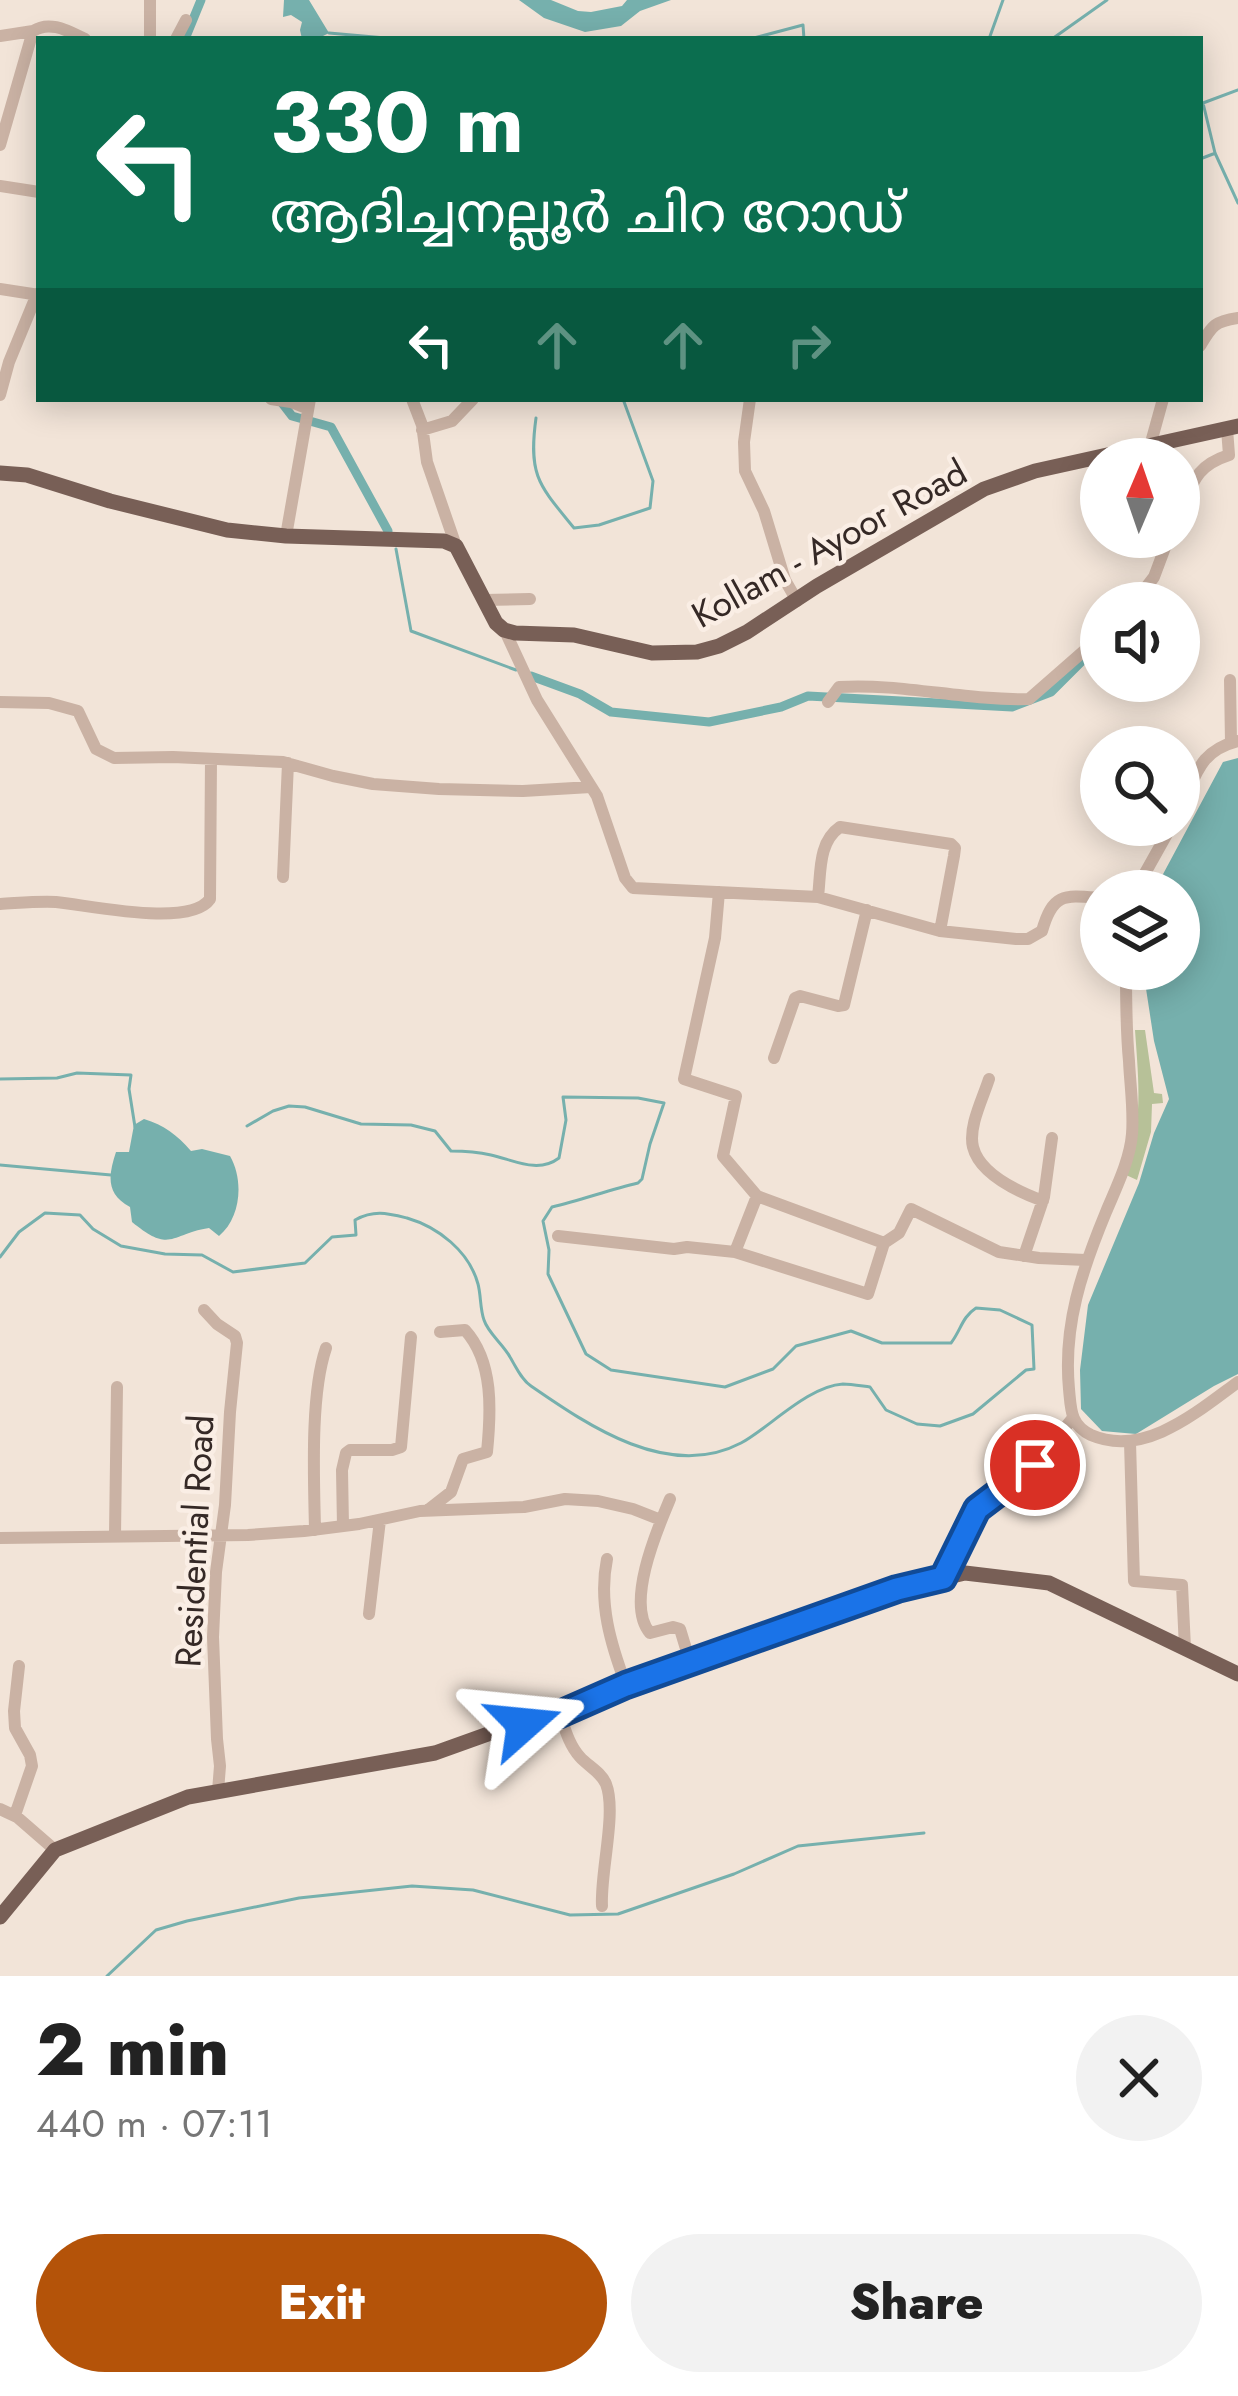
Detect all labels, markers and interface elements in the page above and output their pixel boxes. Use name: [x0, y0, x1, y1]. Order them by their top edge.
text: 330 m: [270, 62, 524, 184]
icon: left: [72, 84, 228, 240]
text: ആദിച്ചനല്ലൂർ ചിറ റോഡ്: [270, 174, 904, 252]
icon: left: [398, 312, 464, 378]
icon: ahead: [524, 312, 590, 378]
icon: ahead: [650, 312, 716, 378]
icon: right: [776, 312, 842, 378]
north arrow: [1080, 438, 1200, 558]
map controls: [1080, 438, 1200, 990]
street label: Kollam - Ayoor Road: [682, 446, 976, 640]
button: sound: [1080, 582, 1200, 702]
button: search: [1080, 726, 1200, 846]
button: layers: [1080, 870, 1200, 990]
street label: Residential Road: [161, 1414, 227, 1668]
pin: [984, 1414, 1086, 1516]
icon: arrive: [1002, 1432, 1068, 1498]
position arrow: [461, 1661, 587, 1787]
text: 2 min: [36, 1998, 229, 2102]
button: close: [1076, 2015, 1202, 2141]
text: 440 m · 07:11: [36, 2095, 273, 2152]
button: Exit: [36, 2234, 607, 2372]
button: Share: [631, 2234, 1202, 2372]

